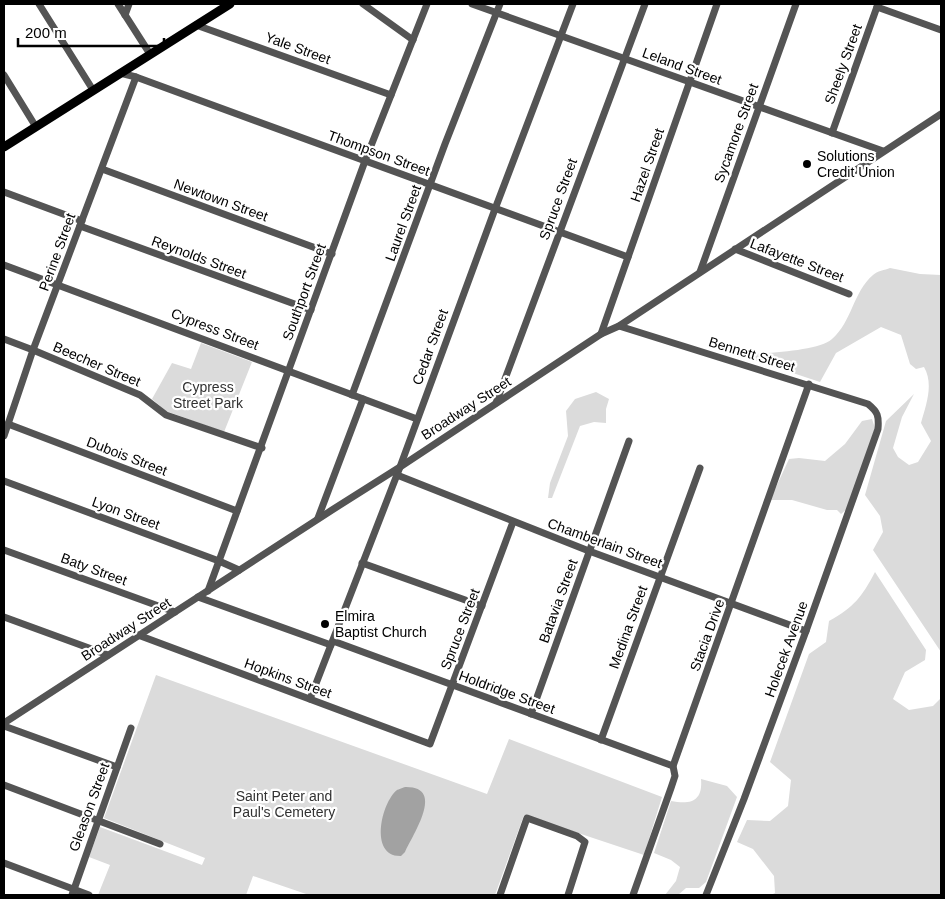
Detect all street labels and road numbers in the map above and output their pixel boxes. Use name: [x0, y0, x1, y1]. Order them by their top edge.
street label: Sheely Street: [821, 22, 865, 106]
street label: Yale Street: [263, 29, 333, 67]
street label: Leland Street: [640, 44, 724, 88]
street label: Sycamore Street: [711, 81, 761, 185]
street label: Hazel Street: [627, 126, 667, 204]
street label: Thompson Street: [326, 127, 432, 179]
street label: Spruce Street: [536, 156, 580, 242]
street label: Newtown Street: [172, 176, 270, 224]
street label: Laurel Street: [382, 183, 424, 263]
street label: Perine Street: [36, 211, 79, 293]
street label: Reynolds Street: [149, 232, 249, 282]
street label: Lafayette Street: [748, 235, 846, 285]
street label: Southport Street: [279, 241, 329, 343]
street label: Cypress Street: [169, 305, 261, 353]
street label: Cedar Street: [409, 307, 451, 387]
street label: Bennett Street: [707, 333, 797, 375]
street label: Beecher Street: [51, 338, 143, 390]
street label: Broadway Street: [418, 373, 514, 443]
street label: Dubois Street: [85, 433, 170, 479]
street label: Lyon Street: [90, 493, 162, 533]
street label: Chamberlain Street: [546, 515, 665, 571]
street label: Baty Street: [59, 550, 129, 588]
street label: Batavia Street: [535, 557, 581, 645]
street label: Medina Street: [606, 583, 650, 671]
street label: Spruce Street: [437, 586, 483, 672]
street label: Broadway Street: [78, 594, 174, 664]
street label: Stacia Drive: [687, 597, 727, 673]
street label: Holecek Avenue: [761, 599, 811, 699]
street label: Hopkins Street: [242, 655, 334, 701]
street label: Holdridge Street: [457, 667, 557, 717]
street label: Gleason Street: [66, 760, 113, 854]

